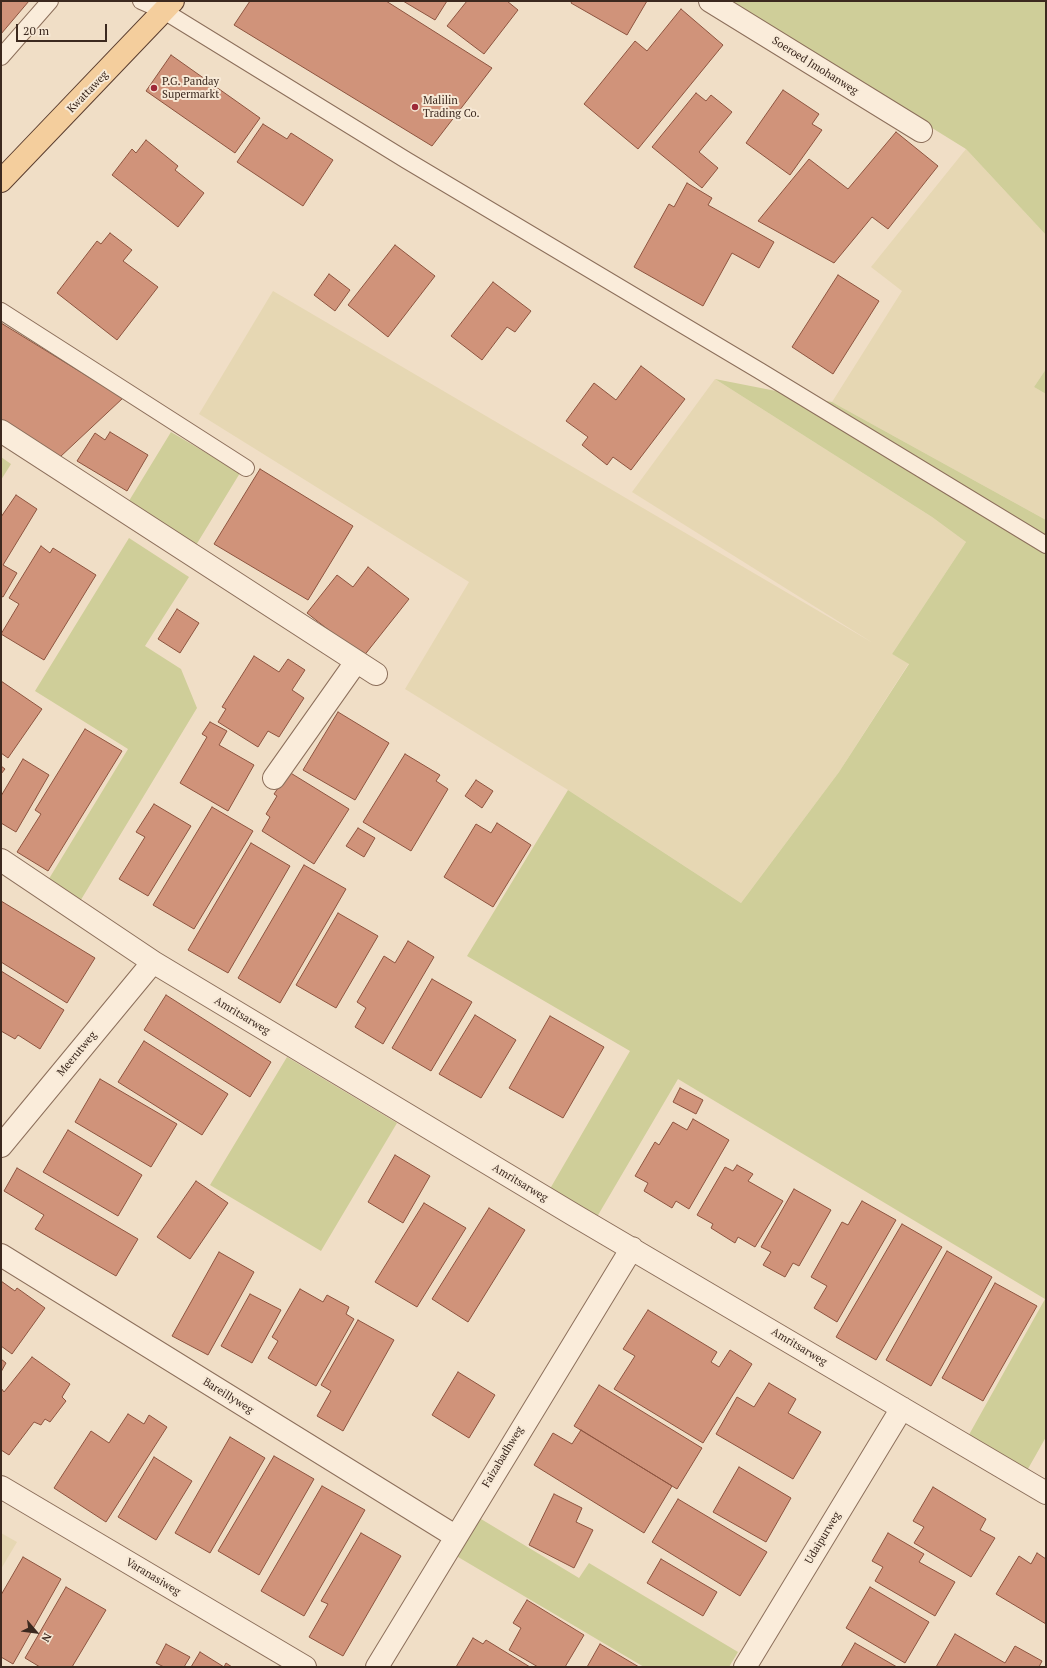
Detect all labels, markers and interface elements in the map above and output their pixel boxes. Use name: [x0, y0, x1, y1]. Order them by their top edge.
scale bar: [18, 16, 109, 42]
text: 20 m: [23, 23, 49, 38]
street label: Soeroed Jmohanweg: [769, 34, 861, 98]
street label: Kwattaweg: [65, 68, 111, 116]
place label: P.G. Panday Supermarkt: [162, 75, 219, 101]
marker: P.G. Panday Supermarkt: [149, 83, 159, 93]
place label: Malilin Trading Co.: [423, 94, 480, 120]
marker: Malilin Trading Co.: [410, 102, 420, 112]
street label: Amritsarweg: [212, 994, 272, 1038]
street label: Meerutweg: [54, 1029, 100, 1079]
street label: Amritsarweg: [490, 1161, 550, 1205]
street label: Amritsarweg: [769, 1325, 829, 1369]
street label: Bareillyweg: [200, 1375, 256, 1417]
street label: Faizabadhweg: [480, 1424, 526, 1490]
street label: Udaipurweg: [802, 1510, 844, 1566]
street label: Varanasiweg: [123, 1556, 183, 1598]
north arrow: [16, 1612, 56, 1652]
text: N: [38, 1631, 55, 1645]

